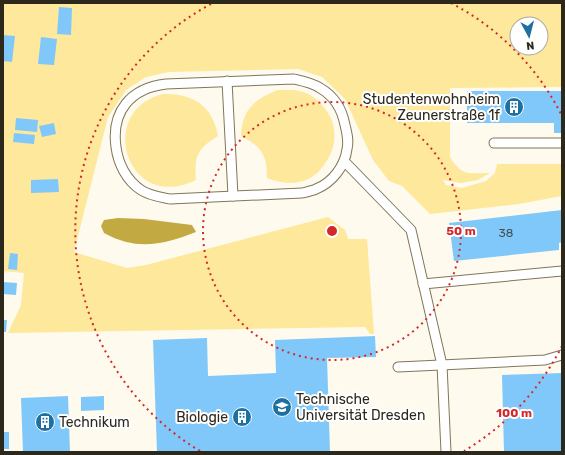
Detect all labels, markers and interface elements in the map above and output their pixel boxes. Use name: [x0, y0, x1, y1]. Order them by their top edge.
north arrow: [509, 16, 549, 56]
text: N: [525, 38, 535, 52]
place label: Studentenwohnheim Zeunerstraße 1f: [363, 91, 501, 124]
building icon: Studentenwohnheim Zeunerstraße 1f: [503, 96, 525, 118]
centre of rings: [325, 224, 339, 238]
text: 50 m: [446, 224, 476, 238]
house number: 38: [499, 226, 513, 240]
place label: Technische Universität Dresden: [296, 391, 425, 424]
school or university icon: Technische Universität Dresden: [271, 396, 293, 418]
building icon: Biologie: [231, 406, 253, 428]
text: 100 m: [496, 406, 532, 420]
place label: Biologie: [176, 409, 228, 426]
building icon: Technikum: [34, 411, 56, 433]
place label: Technikum: [59, 414, 130, 431]

